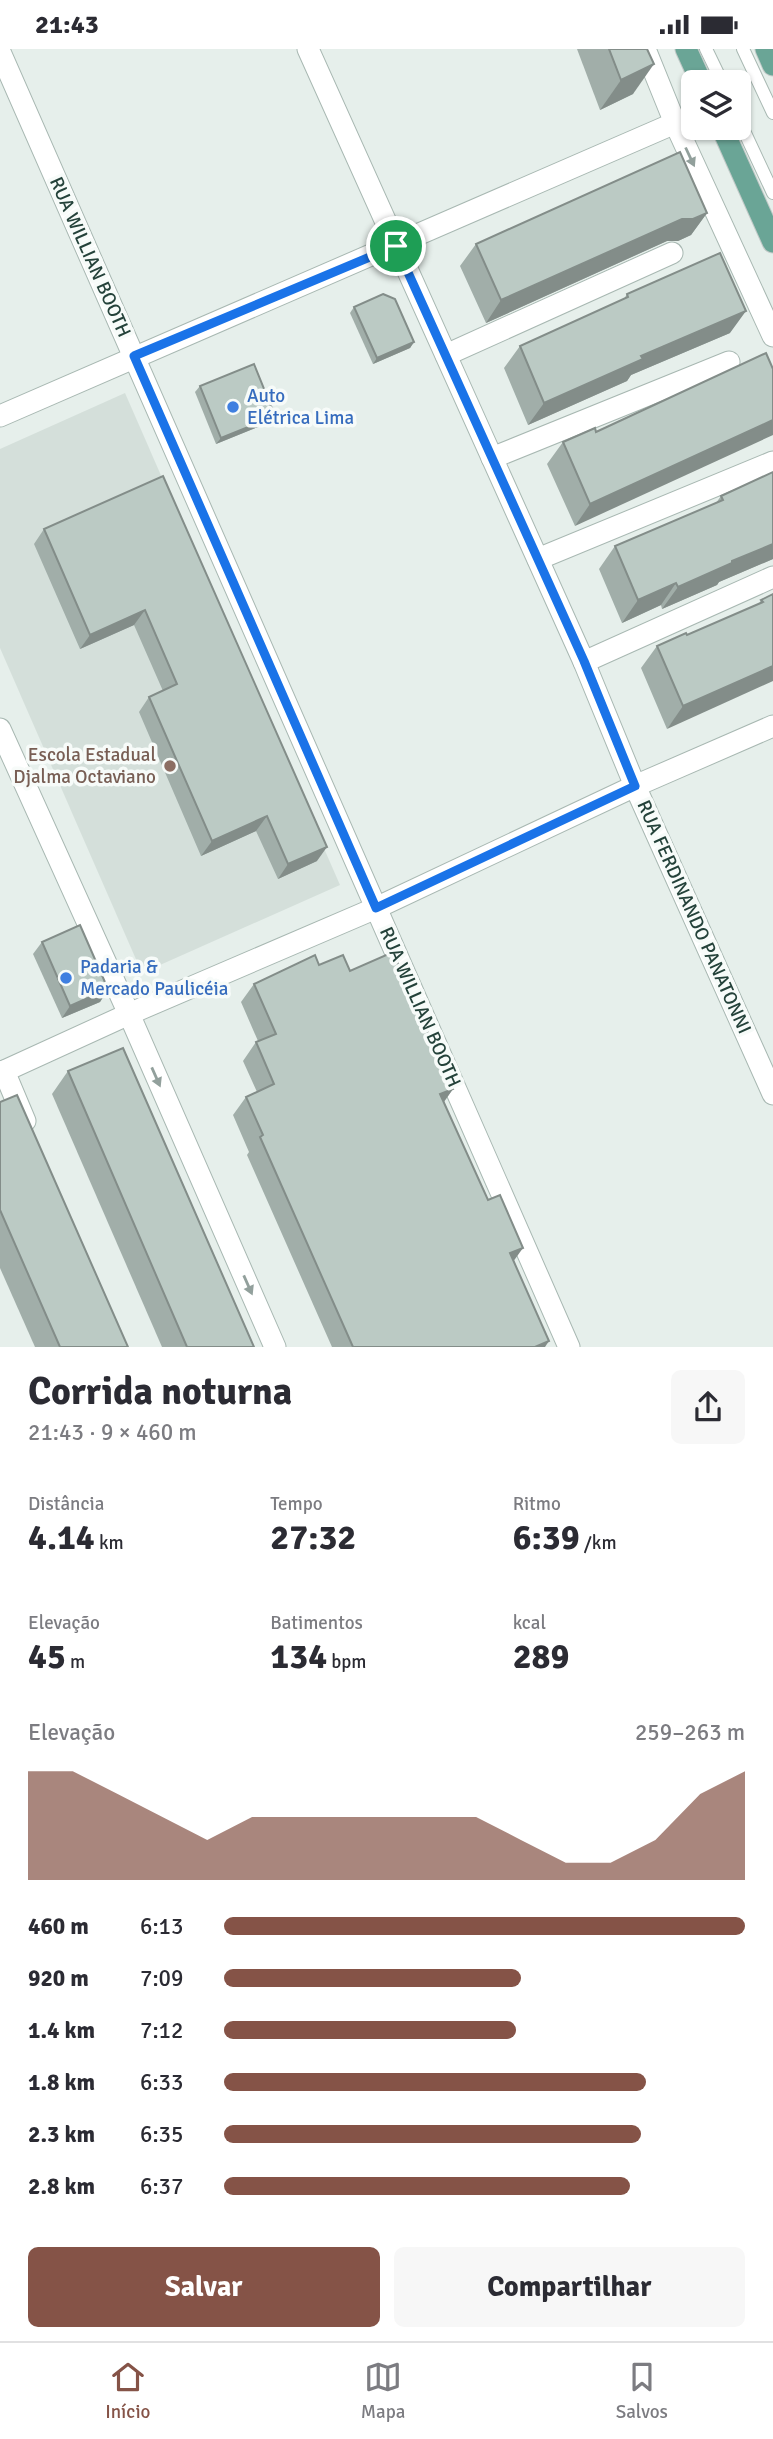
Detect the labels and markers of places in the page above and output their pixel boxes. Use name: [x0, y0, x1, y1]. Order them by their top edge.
pin: [366, 216, 426, 276]
place label: Auto Elétrica Lima: [247, 384, 354, 430]
marker: Auto Elétrica Lima: [225, 399, 241, 415]
place label: Escola Estadual Djalma Octaviano: [13, 743, 156, 789]
marker: Escola Estadual Djalma Octaviano: [162, 758, 178, 774]
place label: Padaria & Mercado Paulicéia: [80, 955, 228, 1001]
marker: Padaria & Mercado Paulicéia: [58, 970, 74, 986]

